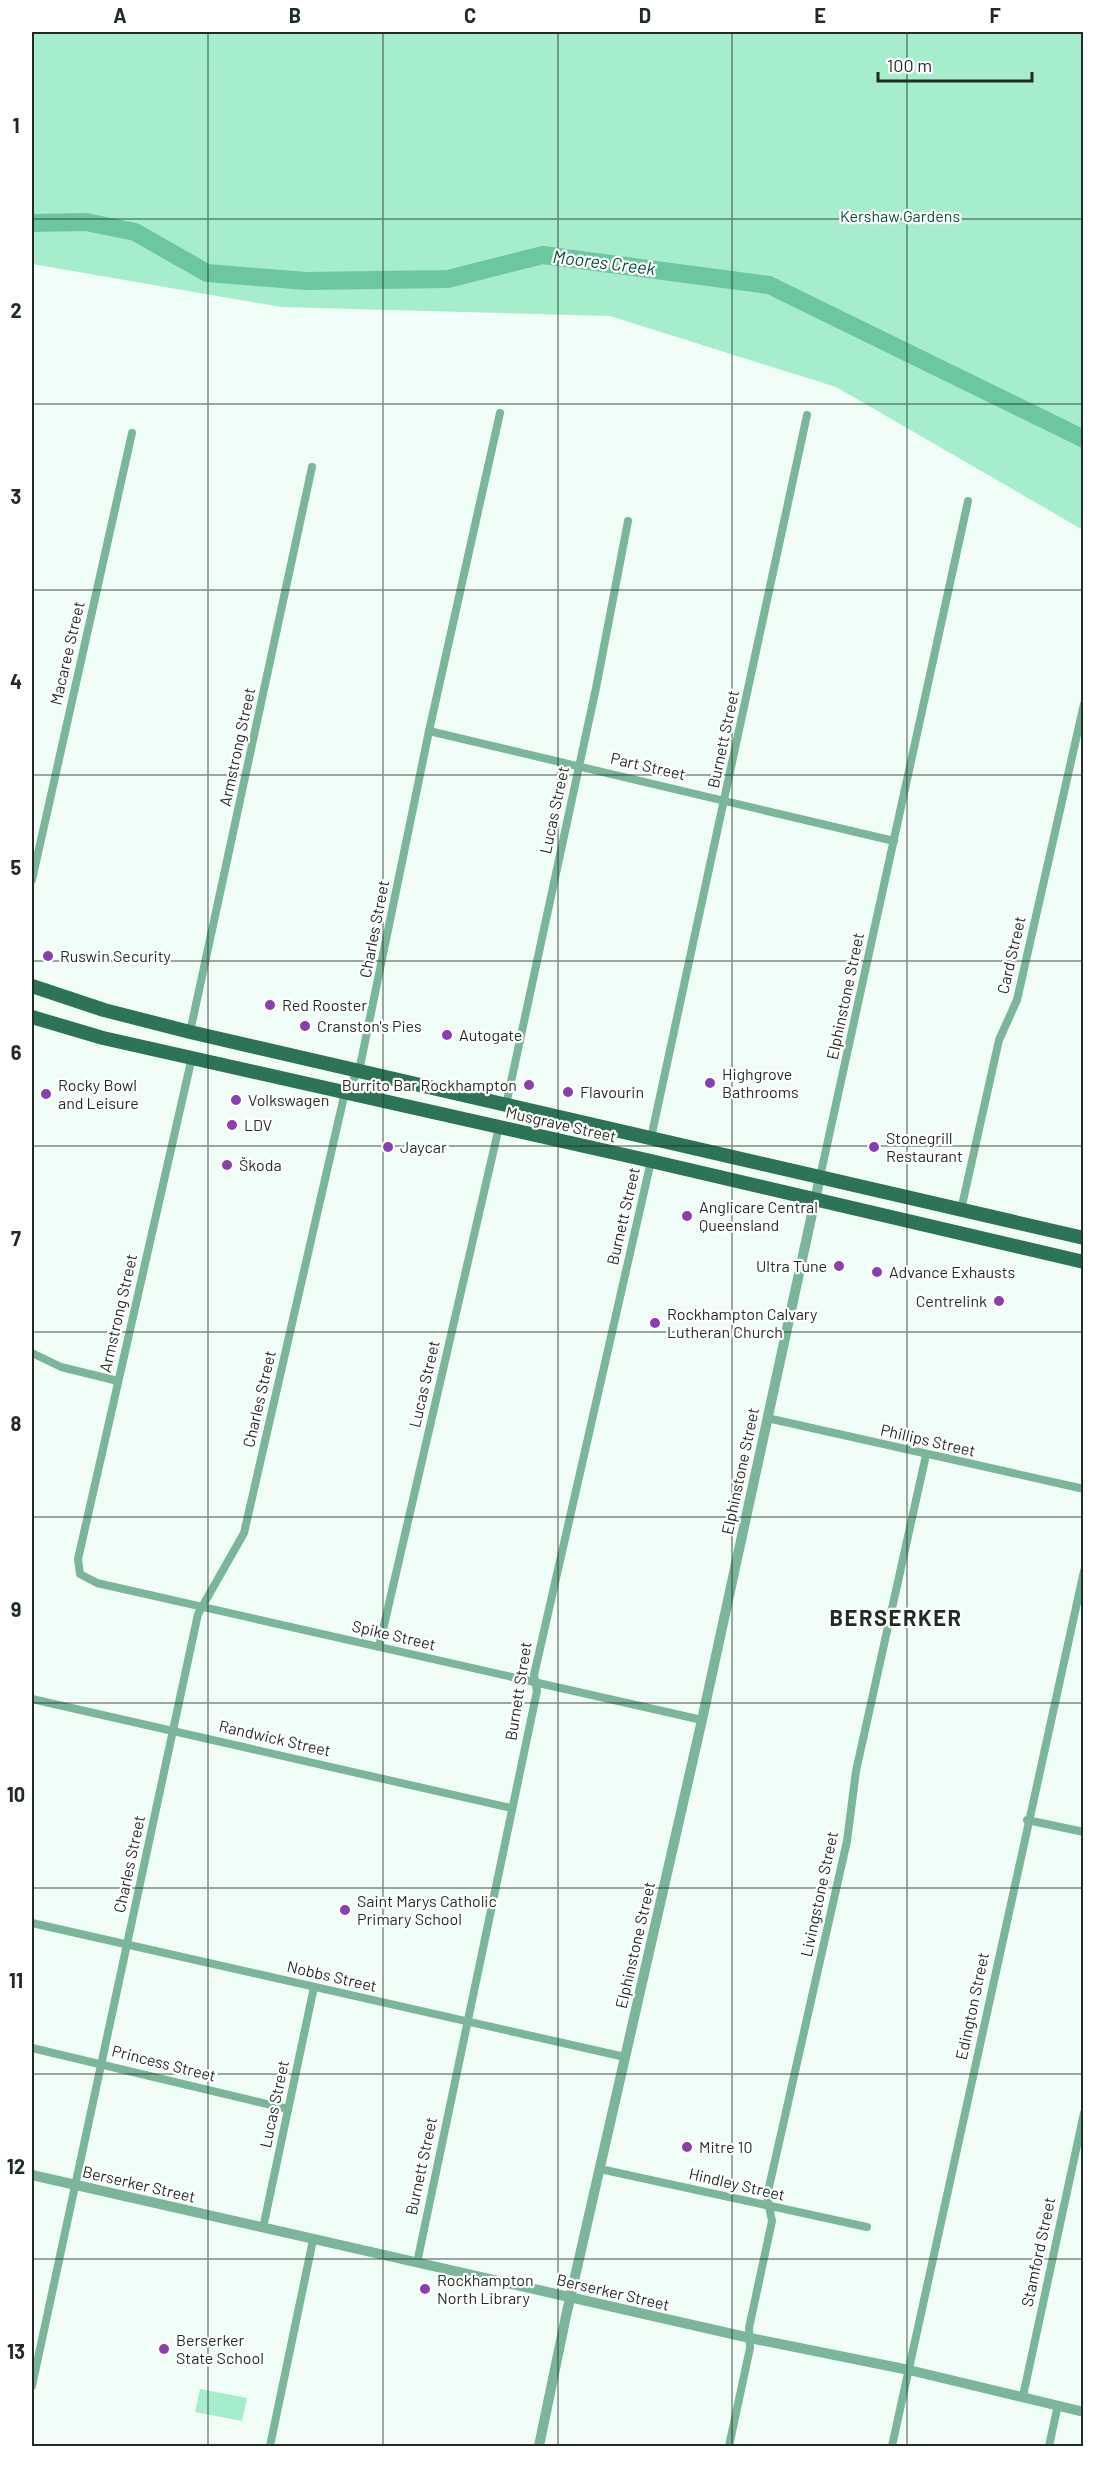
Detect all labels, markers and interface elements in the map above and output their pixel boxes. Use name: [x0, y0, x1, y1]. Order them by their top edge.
text: A: [113, 3, 127, 27]
text: B: [289, 3, 301, 27]
text: C: [464, 3, 476, 27]
text: D: [639, 3, 651, 27]
text: E: [814, 3, 826, 27]
text: F: [989, 3, 1001, 27]
scale bar: [878, 45, 1032, 83]
text: 100 m: [887, 54, 932, 76]
text: 1: [12, 113, 20, 137]
park label: Kershaw Gardens: [840, 206, 960, 225]
water label: Moores Creek: [552, 245, 657, 279]
text: 2: [10, 298, 22, 322]
text: 3: [11, 484, 21, 508]
street label: Macaree Street: [45, 599, 88, 707]
text: 4: [10, 669, 22, 693]
street label: Armstrong Street: [215, 686, 258, 808]
street label: Burnett Street: [703, 688, 742, 790]
street label: Part Street: [609, 748, 687, 783]
street label: Lucas Street: [535, 765, 572, 855]
text: 5: [11, 855, 22, 879]
street label: Charles Street: [355, 879, 392, 979]
street label: Card Street: [992, 914, 1029, 996]
street label: Elphinstone Street: [822, 931, 867, 1061]
place label: Ruswin Security: [60, 946, 172, 965]
marker: Ruswin Security: [41, 949, 55, 963]
place label: Red Rooster: [282, 995, 367, 1014]
marker: Red Rooster: [263, 998, 277, 1012]
place label: Cranston's Pies: [317, 1016, 422, 1035]
marker: Cranston's Pies: [298, 1019, 312, 1033]
place label: Autogate: [459, 1025, 522, 1044]
marker: Autogate: [440, 1028, 454, 1042]
text: 6: [11, 1040, 22, 1064]
place label: Highgrove Bathrooms: [722, 1064, 799, 1101]
place label: Rocky Bowl and Leisure: [58, 1075, 139, 1112]
place label: Burrito Bar Rockhampton: [342, 1075, 517, 1094]
marker: Highgrove Bathrooms: [703, 1076, 717, 1090]
marker: Burrito Bar Rockhampton: [522, 1078, 536, 1092]
place label: Flavourin: [580, 1082, 644, 1101]
marker: Flavourin: [561, 1085, 575, 1099]
marker: Rocky Bowl and Leisure: [39, 1087, 53, 1101]
place label: Volkswagen: [248, 1090, 329, 1109]
marker: Volkswagen: [229, 1093, 243, 1107]
street label: Musgrave Street: [504, 1102, 618, 1145]
place label: LDV: [244, 1115, 272, 1134]
marker: LDV: [225, 1118, 239, 1132]
place label: Stonegrill Restaurant: [886, 1128, 963, 1165]
place label: Jaycar: [400, 1137, 447, 1156]
marker: Jaycar: [381, 1140, 395, 1154]
marker: Stonegrill Restaurant: [867, 1140, 881, 1154]
place label: Škoda: [239, 1155, 282, 1174]
marker: Škoda: [220, 1158, 234, 1172]
street label: Burnett Street: [602, 1165, 643, 1267]
place label: Anglicare Central Queensland: [699, 1197, 818, 1234]
marker: Anglicare Central Queensland: [680, 1209, 694, 1223]
text: 7: [11, 1226, 21, 1250]
street label: Armstrong Street: [95, 1252, 140, 1374]
place label: Ultra Tune: [756, 1256, 827, 1275]
marker: Ultra Tune: [832, 1259, 846, 1273]
place label: Advance Exhausts: [889, 1262, 1015, 1281]
marker: Advance Exhausts: [870, 1265, 884, 1279]
place label: Centrelink: [916, 1291, 987, 1310]
marker: Centrelink: [992, 1294, 1006, 1308]
place label: Rockhampton Calvary Lutheran Church: [667, 1304, 818, 1341]
marker: Rockhampton Calvary Lutheran Church: [648, 1316, 662, 1330]
street label: Lucas Street: [404, 1339, 443, 1429]
street label: Charles Street: [238, 1349, 279, 1449]
street label: Elphinstone Street: [717, 1406, 762, 1536]
text: 8: [11, 1411, 22, 1435]
street label: Phillips Street: [879, 1419, 978, 1460]
text: 9: [11, 1597, 21, 1621]
district label: BERSERKER: [829, 1604, 963, 1630]
street label: Spike Street: [350, 1616, 438, 1653]
street label: Burnett Street: [500, 1640, 535, 1742]
street label: Randwick Street: [217, 1715, 333, 1760]
text: 10: [7, 1782, 25, 1806]
street label: Charles Street: [109, 1814, 148, 1914]
street label: Livingstone Street: [796, 1829, 841, 1958]
street label: Elphinstone Street: [611, 1880, 658, 2010]
place label: Saint Marys Catholic Primary School: [357, 1891, 497, 1928]
marker: Saint Marys Catholic Primary School: [338, 1903, 352, 1917]
street label: Edington Street: [951, 1950, 992, 2061]
street label: Nobbs Street: [285, 1956, 379, 1995]
text: 11: [9, 1968, 23, 1992]
street label: Princess Street: [110, 2040, 218, 2085]
street label: Lucas Street: [255, 2059, 292, 2149]
street label: Burnett Street: [401, 2115, 440, 2217]
place label: Mitre 10: [699, 2137, 752, 2156]
marker: Mitre 10: [680, 2140, 694, 2154]
text: 12: [7, 2154, 25, 2178]
street label: Berserker Street: [81, 2161, 197, 2206]
street label: Hindley Street: [687, 2163, 787, 2204]
street label: Stamford Street: [1017, 2195, 1058, 2308]
street label: Berserker Street: [555, 2269, 671, 2314]
place label: Rockhampton North Library: [437, 2270, 534, 2307]
marker: Rockhampton North Library: [418, 2282, 432, 2296]
place label: Berserker State School: [176, 2330, 264, 2367]
text: 13: [7, 2339, 25, 2363]
marker: Berserker State School: [157, 2342, 171, 2356]

